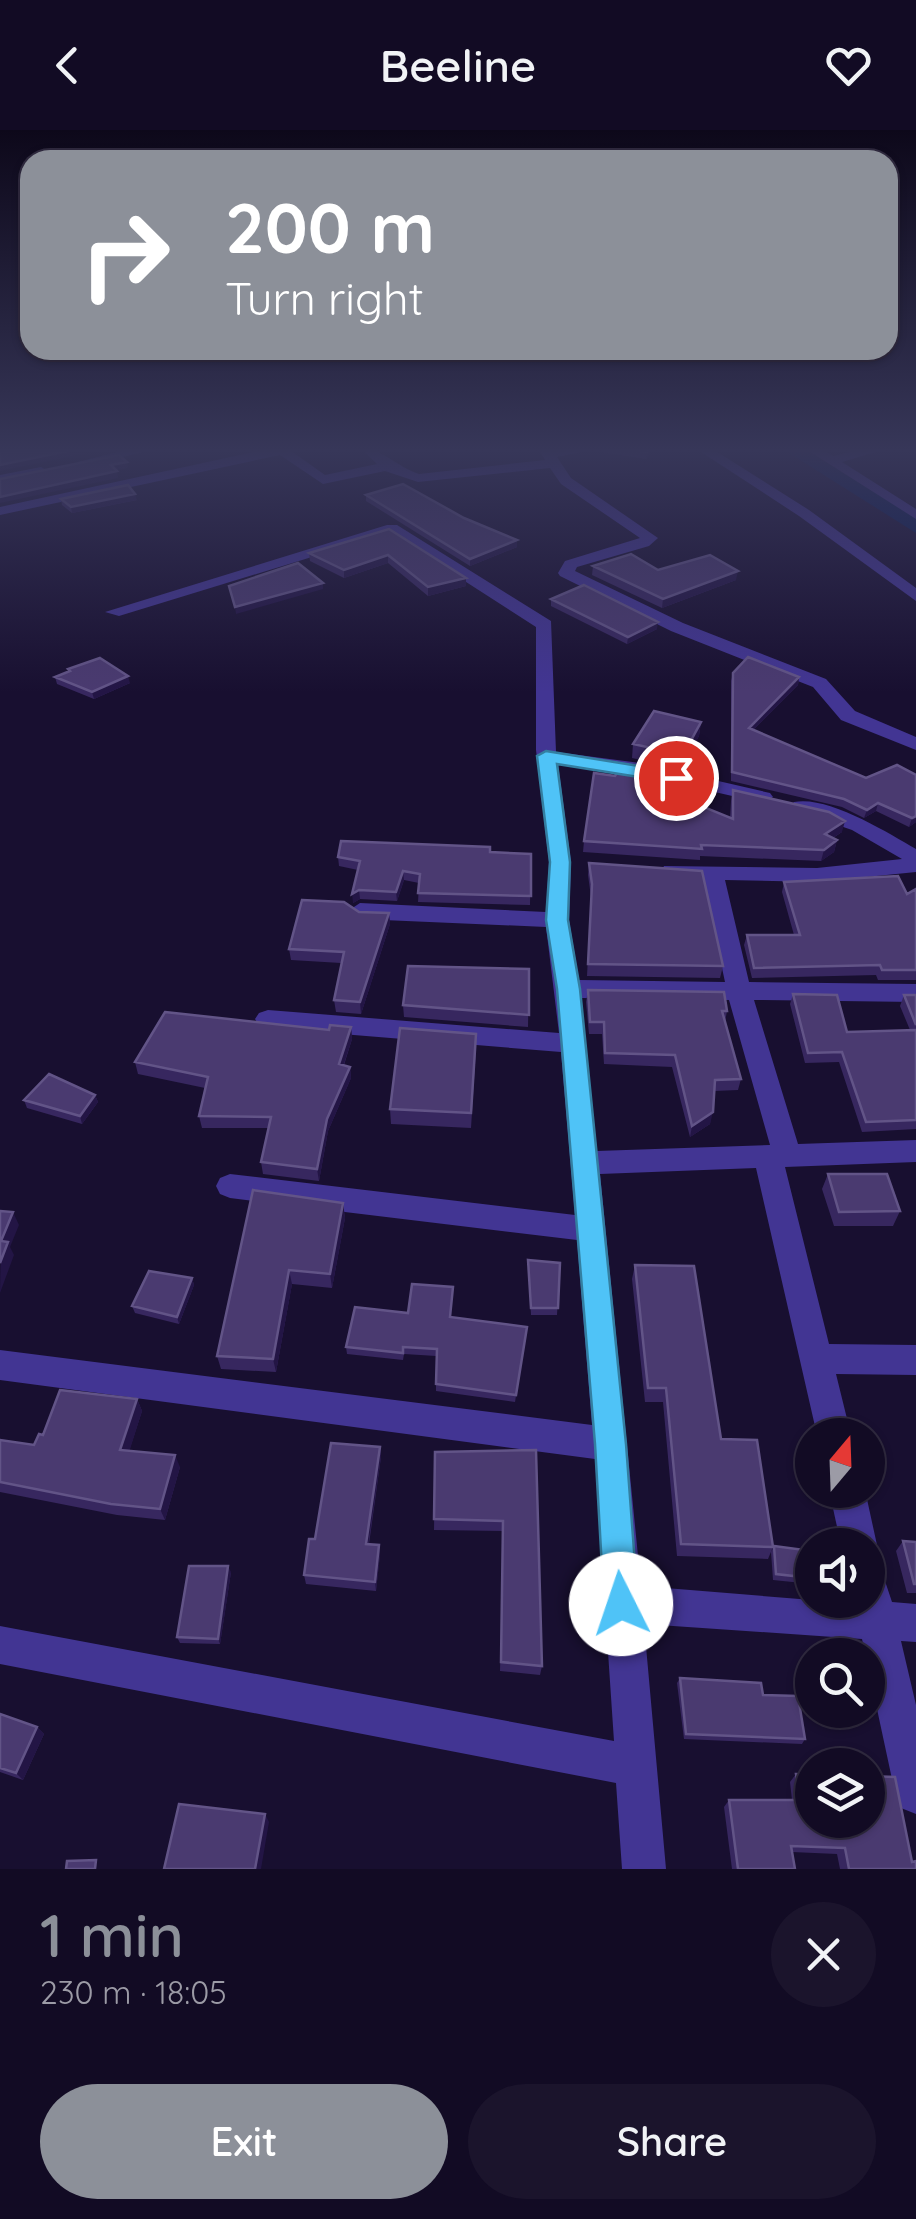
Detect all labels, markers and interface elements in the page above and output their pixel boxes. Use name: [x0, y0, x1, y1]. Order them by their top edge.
text: Beeline: [380, 37, 536, 93]
icon: back: [40, 38, 95, 93]
icon: heart: [821, 38, 876, 93]
text: 200 m: [225, 183, 435, 271]
icon: right: [60, 190, 190, 320]
text: Turn right: [225, 270, 424, 326]
pin: [634, 736, 719, 821]
icon: arrive: [649, 751, 704, 806]
north arrow: [795, 1418, 885, 1508]
map controls: [795, 1418, 885, 1838]
button: sound: [795, 1528, 885, 1618]
position arrow: [569, 1552, 673, 1656]
button: search: [795, 1638, 885, 1728]
button: layers: [795, 1748, 885, 1838]
text: 1 min: [40, 1897, 184, 1972]
button: close: [771, 1902, 876, 2007]
text: 230 m · 18:05: [40, 1972, 227, 2012]
button: Exit: [40, 2084, 448, 2199]
button: Share: [468, 2084, 876, 2199]

